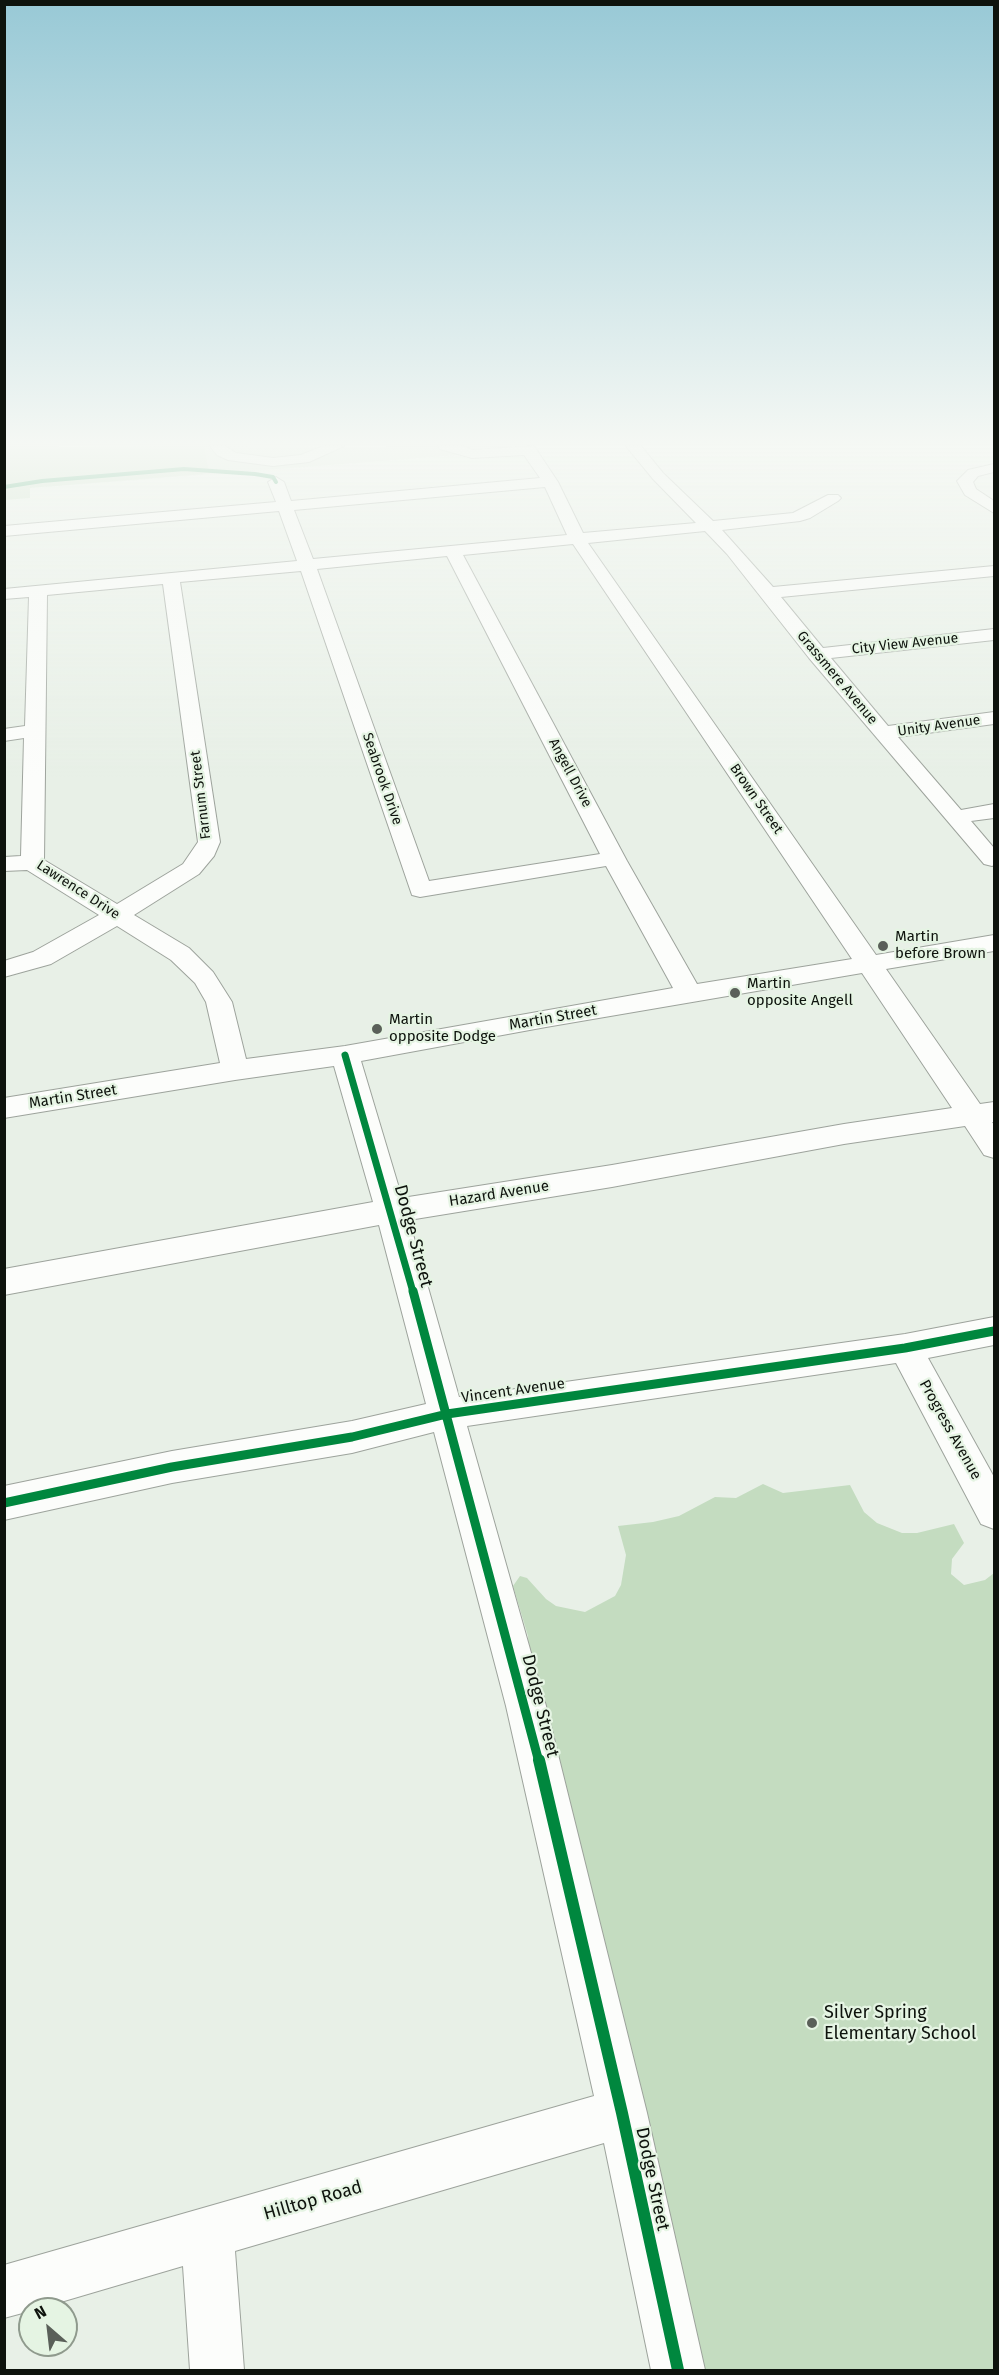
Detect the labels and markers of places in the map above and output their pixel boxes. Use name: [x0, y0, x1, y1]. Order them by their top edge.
place label: Martin before Brown: [895, 928, 986, 963]
marker: Martin before Brown: [876, 939, 890, 953]
place label: Martin opposite Angell: [747, 975, 853, 1010]
marker: Martin opposite Angell: [728, 986, 742, 1000]
place label: Martin opposite Dodge: [389, 1011, 496, 1046]
marker: Martin opposite Dodge: [370, 1022, 384, 1036]
place label: Silver Spring Elementary School: [824, 2002, 976, 2044]
marker: Silver Spring Elementary School: [805, 2016, 819, 2030]

